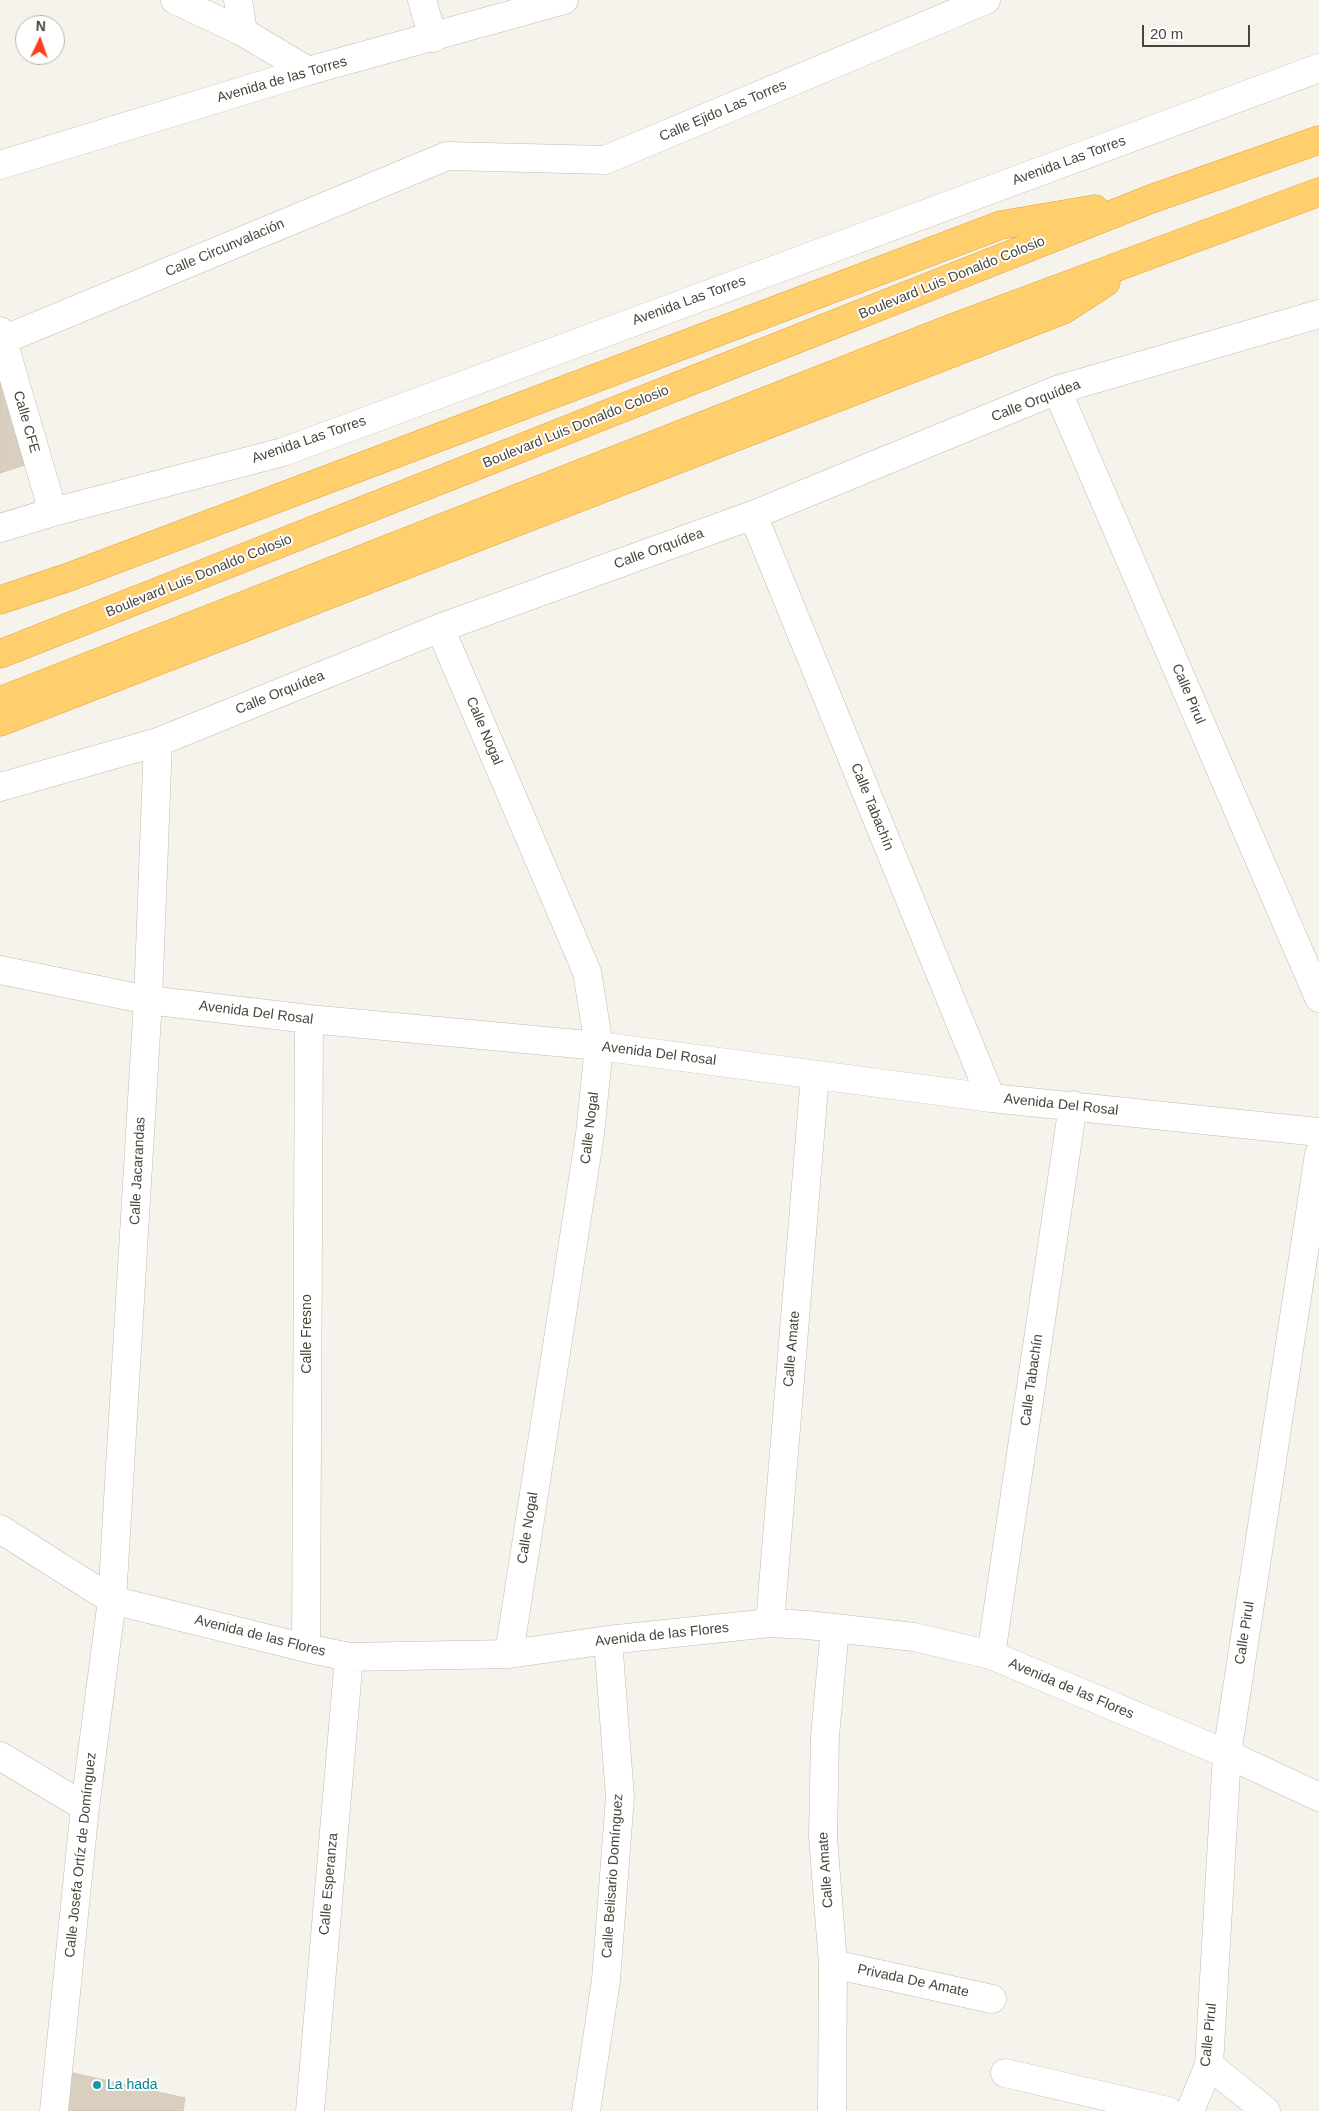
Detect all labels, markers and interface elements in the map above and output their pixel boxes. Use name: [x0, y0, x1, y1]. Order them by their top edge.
north arrow: [15, 15, 65, 65]
scale bar: [1144, 15, 1252, 47]
text: N: [35, 18, 46, 34]
text: 20 m: [1150, 25, 1183, 42]
street label: Avenida de las Torres: [215, 53, 349, 107]
street label: Calle Ejido Las Torres: [657, 77, 789, 145]
street label: Avenida Las Torres: [1010, 133, 1128, 189]
street label: Calle Circunvalación: [163, 215, 287, 281]
street label: Boulevard Luis Donaldo Colosio: [856, 233, 1048, 323]
street label: Avenida Las Torres: [630, 273, 748, 329]
street label: Calle Orquídea: [989, 376, 1083, 426]
street label: Boulevard Luis Donaldo Colosio: [480, 382, 672, 472]
street label: Calle CFE: [9, 389, 43, 455]
street label: Avenida Las Torres: [250, 413, 368, 467]
street label: Calle Orquídea: [612, 525, 706, 573]
street label: Boulevard Luis Donaldo Colosio: [103, 531, 295, 621]
street label: Calle Pirul: [1168, 661, 1208, 727]
street label: Calle Orquídea: [233, 668, 327, 718]
street label: Calle Nogal: [462, 694, 506, 768]
street label: Calle Tabachín: [847, 761, 897, 853]
street label: Avenida Del Rosal: [198, 998, 314, 1028]
street label: Avenida Del Rosal: [601, 1039, 717, 1069]
street label: Calle Nogal: [577, 1091, 603, 1165]
street label: Avenida Del Rosal: [1003, 1091, 1119, 1119]
street label: Calle Jacarandas: [127, 1117, 149, 1225]
street label: Calle Fresno: [299, 1294, 315, 1374]
street label: Calle Amate: [780, 1310, 804, 1388]
street label: Calle Tabachín: [1017, 1333, 1047, 1427]
street label: Calle Nogal: [514, 1491, 542, 1565]
street label: Calle Pirul: [1232, 1600, 1258, 1666]
street label: Avenida de las Flores: [193, 1612, 327, 1660]
street label: Avenida de las Flores: [594, 1620, 730, 1650]
street label: Avenida de las Flores: [1006, 1655, 1136, 1723]
street label: Calle Josefa Ortíz de Domínguez: [62, 1752, 100, 1958]
street label: Calle Belisario Domínguez: [599, 1793, 627, 1959]
street label: Calle Amate: [815, 1831, 837, 1909]
street label: Calle Esperanza: [316, 1832, 342, 1936]
street label: Privada De Amate: [856, 1961, 970, 2001]
street label: Calle Pirul: [1197, 2002, 1221, 2068]
place label: La hada: [107, 2077, 158, 2093]
marker: La hada: [91, 2079, 103, 2091]

